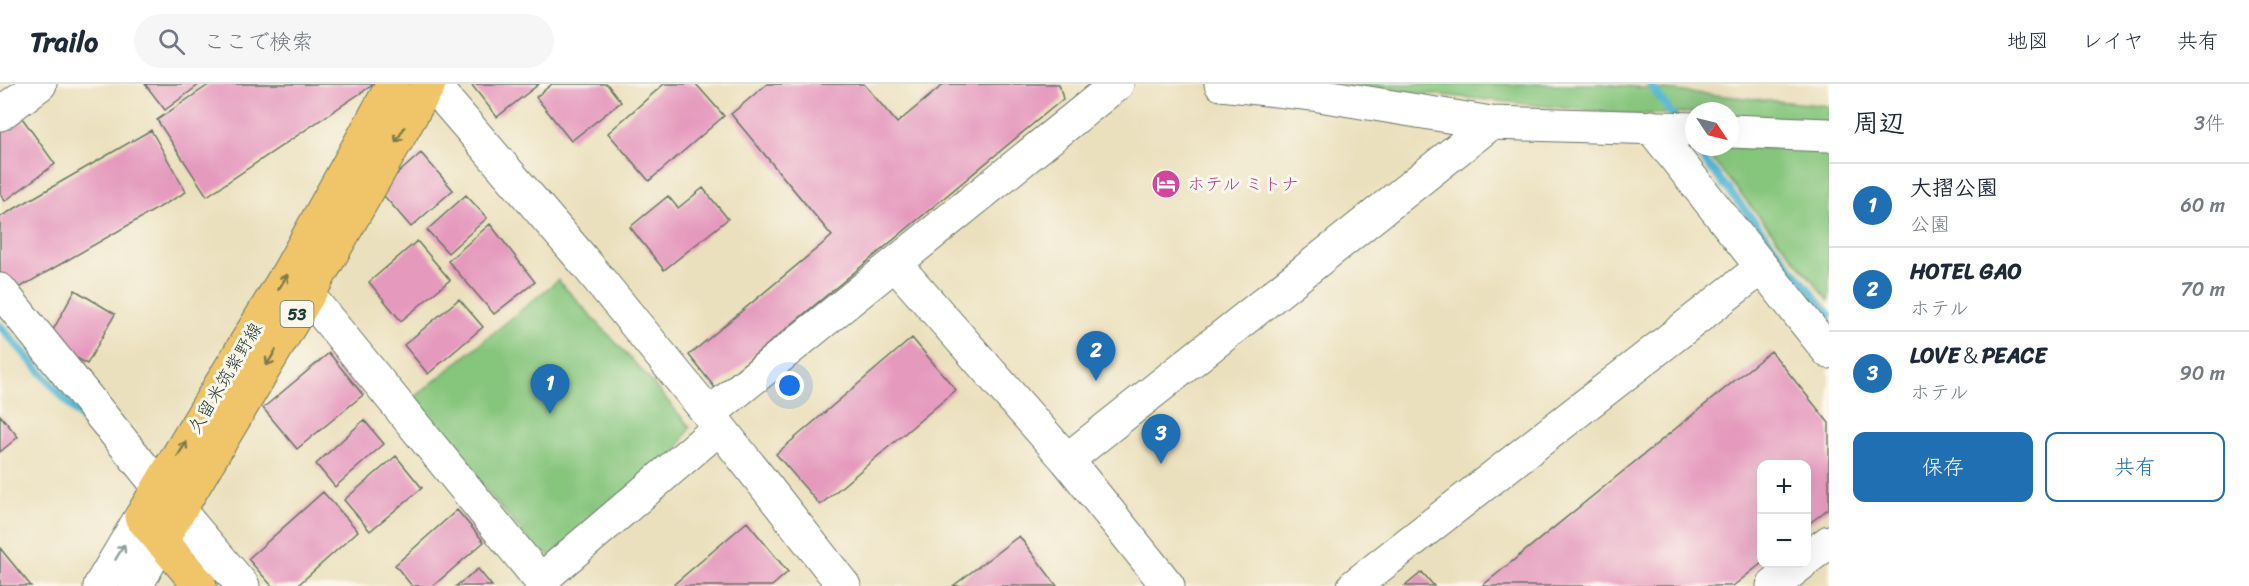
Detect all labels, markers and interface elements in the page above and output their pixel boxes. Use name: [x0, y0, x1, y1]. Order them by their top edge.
search box: [134, 14, 554, 68]
text: Trailo: [30, 17, 98, 66]
text: ここで検索: [203, 22, 313, 61]
text: 地図: [2007, 22, 2049, 60]
text: レイヤ: [2082, 22, 2144, 60]
text: 共有: [2177, 22, 2219, 60]
icon: search: [155, 25, 188, 58]
text: 周辺: [1853, 100, 1905, 146]
north arrow: [1685, 102, 1739, 156]
text: 3件: [2194, 106, 2225, 141]
one-way arrow: [394, 126, 406, 143]
hotel icon: ホテル ミトナ: [1150, 168, 1182, 200]
place label: ホテル ミトナ: [1187, 168, 1299, 200]
text: 大摺公園: [1910, 168, 1998, 207]
text: 1: [1868, 188, 1877, 223]
text: 60 m: [2180, 188, 2225, 223]
text: 公園: [1910, 207, 1950, 242]
text: HOTEL GAO: [1910, 252, 2022, 291]
text: 2: [1867, 272, 1878, 307]
text: 70 m: [2180, 272, 2225, 307]
one-way arrow: [277, 274, 289, 291]
text: ホテル: [1910, 291, 1969, 326]
road number: 53: [280, 301, 314, 327]
street label: 久留米筑紫野線: [179, 316, 271, 440]
pin: 2: [1076, 332, 1116, 381]
text: LOVE＆PEACE: [1910, 336, 2046, 375]
one-way arrow: [264, 349, 276, 366]
text: 3: [1867, 356, 1878, 391]
text: 90 m: [2180, 356, 2225, 391]
pin: 1: [530, 364, 570, 414]
your location: [775, 371, 804, 400]
text: ホテル: [1910, 375, 1969, 410]
pin: 3: [1142, 414, 1180, 464]
button: 保存: [1853, 432, 2033, 502]
button: 共有: [2045, 432, 2225, 502]
one-way arrow: [177, 441, 189, 458]
map controls: [1757, 460, 1811, 568]
button: +: [1757, 460, 1811, 514]
button: −: [1757, 514, 1811, 568]
one-way arrow: [115, 544, 127, 561]

